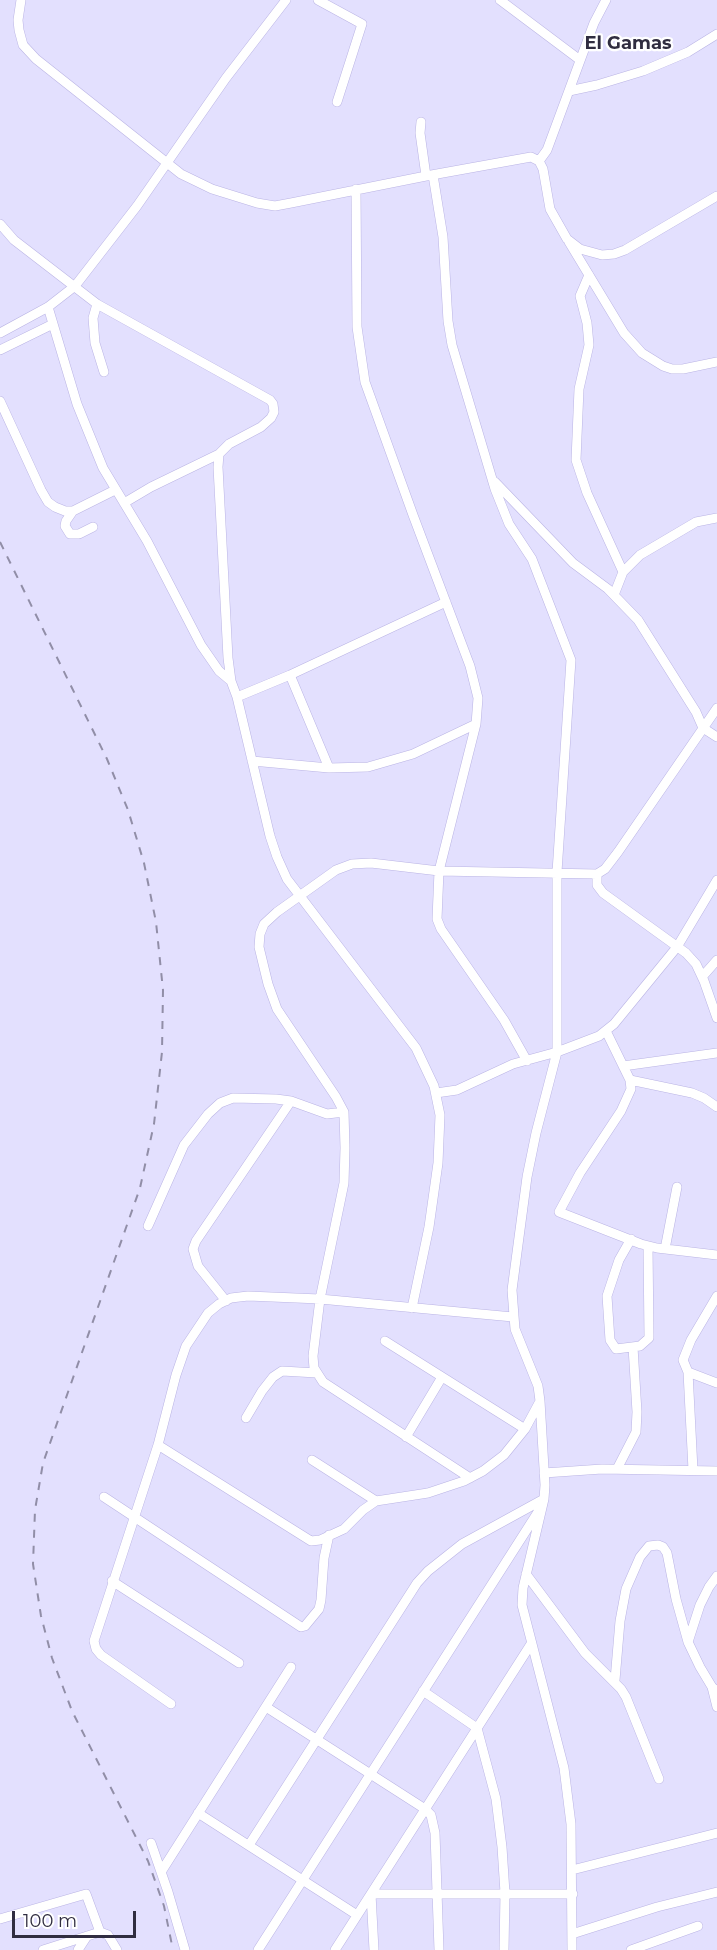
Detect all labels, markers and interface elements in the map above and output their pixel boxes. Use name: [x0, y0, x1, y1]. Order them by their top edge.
district label: El Gamas: [584, 33, 672, 55]
scale bar: [15, 1899, 140, 1937]
text: 100 m: [23, 1910, 77, 1932]

